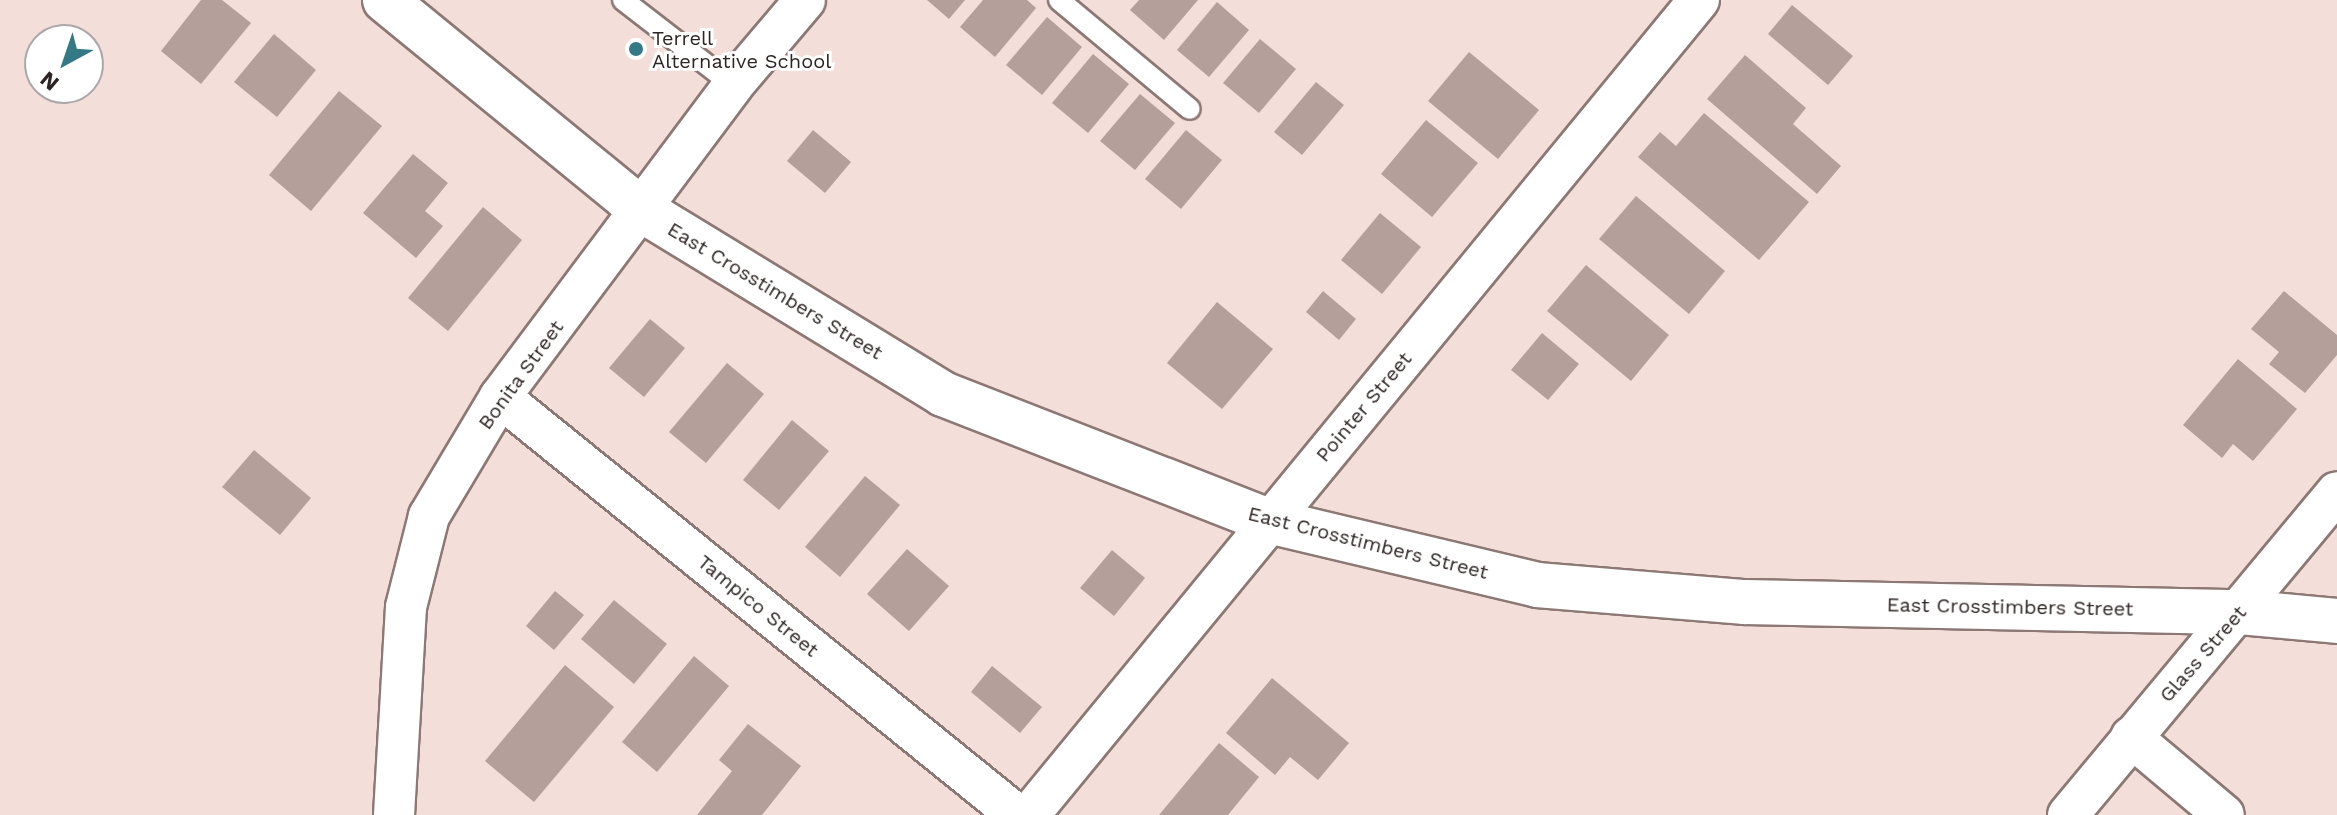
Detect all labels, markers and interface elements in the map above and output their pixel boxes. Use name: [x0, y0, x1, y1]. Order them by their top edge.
north arrow: [24, 24, 104, 104]
place label: Terrell Alternative School: [652, 26, 831, 73]
marker: Terrell Alternative School: [627, 40, 645, 58]
text: N: [35, 66, 64, 96]
street label: East Crosstimbers Street: [663, 217, 887, 365]
street label: Bonita Street: [473, 316, 569, 434]
street label: Pointer Street: [1311, 347, 1417, 467]
street label: East Crosstimbers Street: [1245, 502, 1491, 584]
street label: Tampico Street: [693, 550, 823, 662]
street label: East Crosstimbers Street: [1887, 593, 2133, 621]
street label: Glass Street: [2155, 601, 2251, 707]

